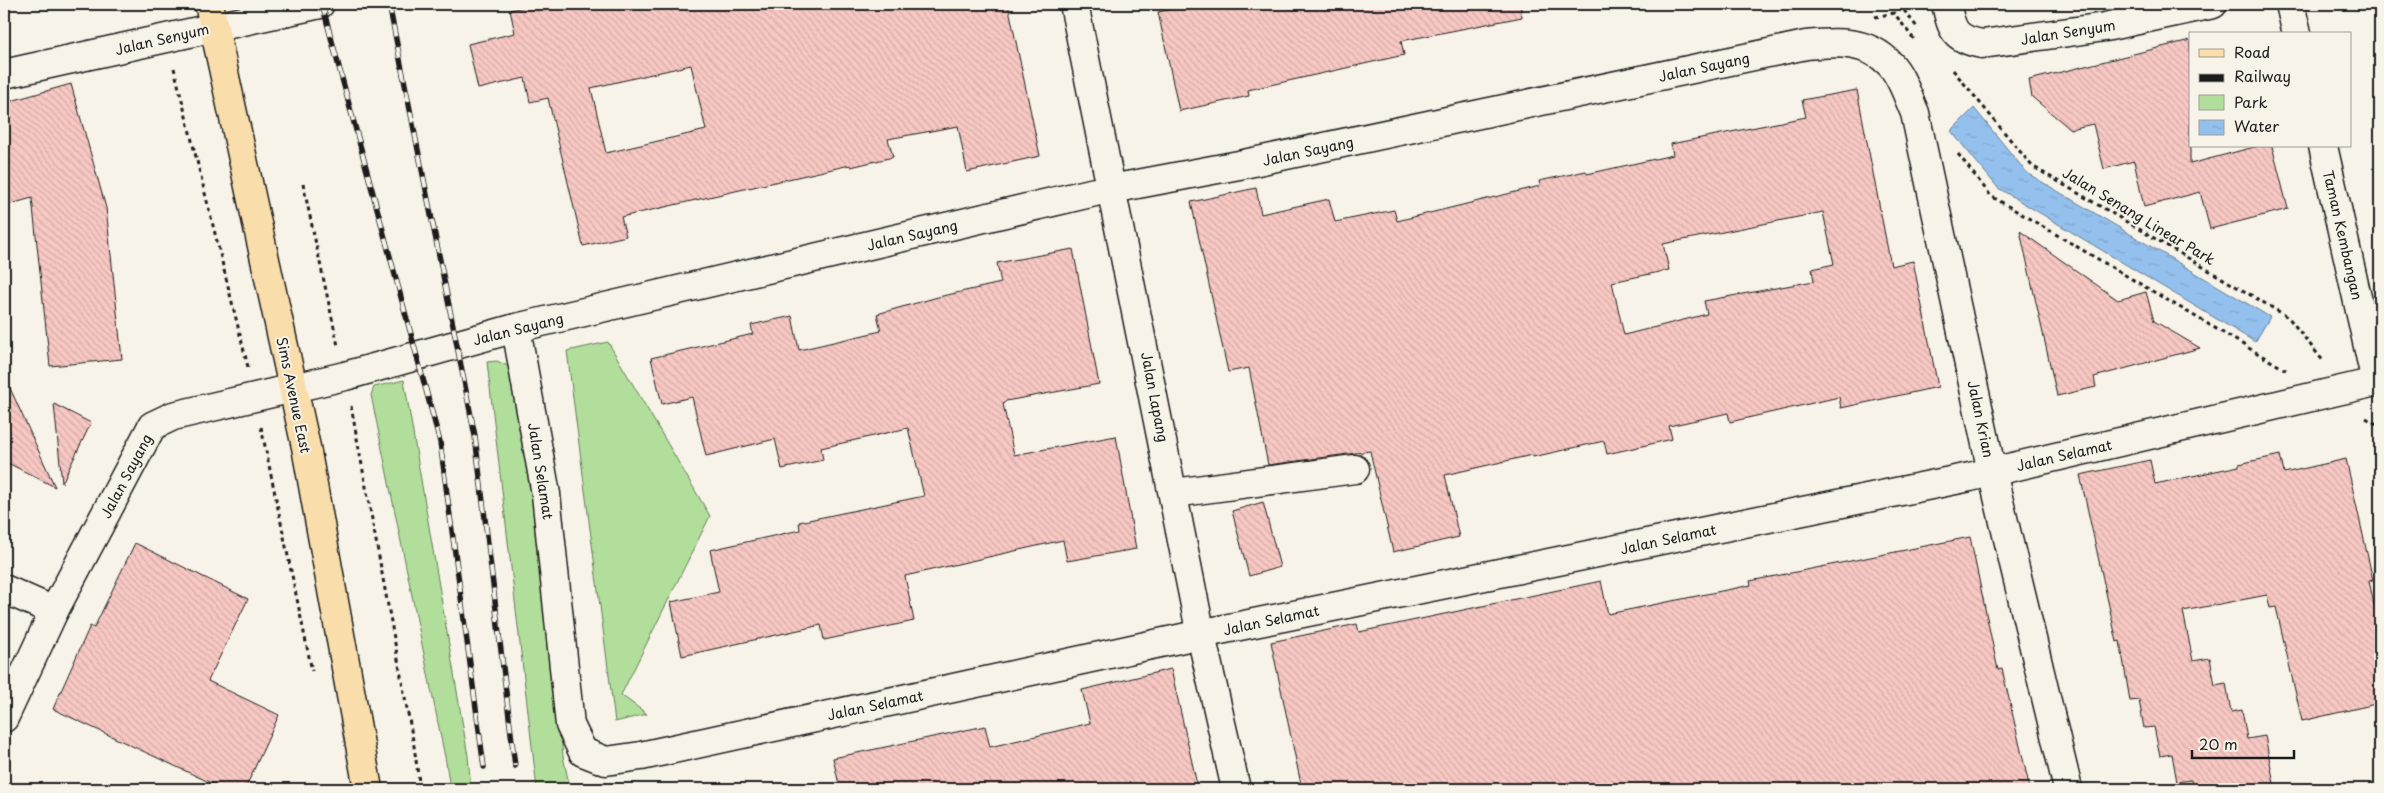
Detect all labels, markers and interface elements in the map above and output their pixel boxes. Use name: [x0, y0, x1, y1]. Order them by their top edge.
street label: Jalan Senyum: [2019, 14, 2117, 50]
street label: Jalan Senyum: [113, 18, 211, 60]
legend: [2189, 32, 2352, 148]
text: Road: [2234, 40, 2270, 63]
street label: Jalan Sayang: [1657, 47, 1751, 87]
text: Railway: [2234, 64, 2291, 87]
text: Park: [2234, 90, 2268, 113]
text: Water: [2234, 114, 2279, 137]
street label: Jalan Sayang: [1261, 131, 1355, 171]
street label: Jalan Senang Linear Park: [2059, 162, 2220, 270]
street label: Taman Kembangan: [2318, 168, 2368, 302]
street label: Jalan Sayang: [865, 214, 959, 256]
street label: Jalan Sayang: [471, 308, 565, 350]
street label: Sims Avenue East: [271, 335, 317, 455]
street label: Jalan Lapang: [1136, 350, 1174, 444]
street label: Jalan Krian: [1963, 378, 1999, 460]
street label: Jalan Selamat: [523, 421, 559, 521]
street label: Jalan Sayang: [95, 430, 157, 522]
street label: Jalan Selamat: [2014, 434, 2114, 476]
street label: Jalan Selamat: [1618, 519, 1718, 559]
street label: Jalan Selamat: [1221, 600, 1321, 640]
street label: Jalan Selamat: [825, 685, 925, 725]
scale bar: [2192, 728, 2294, 760]
text: 20 m: [2199, 732, 2238, 755]

